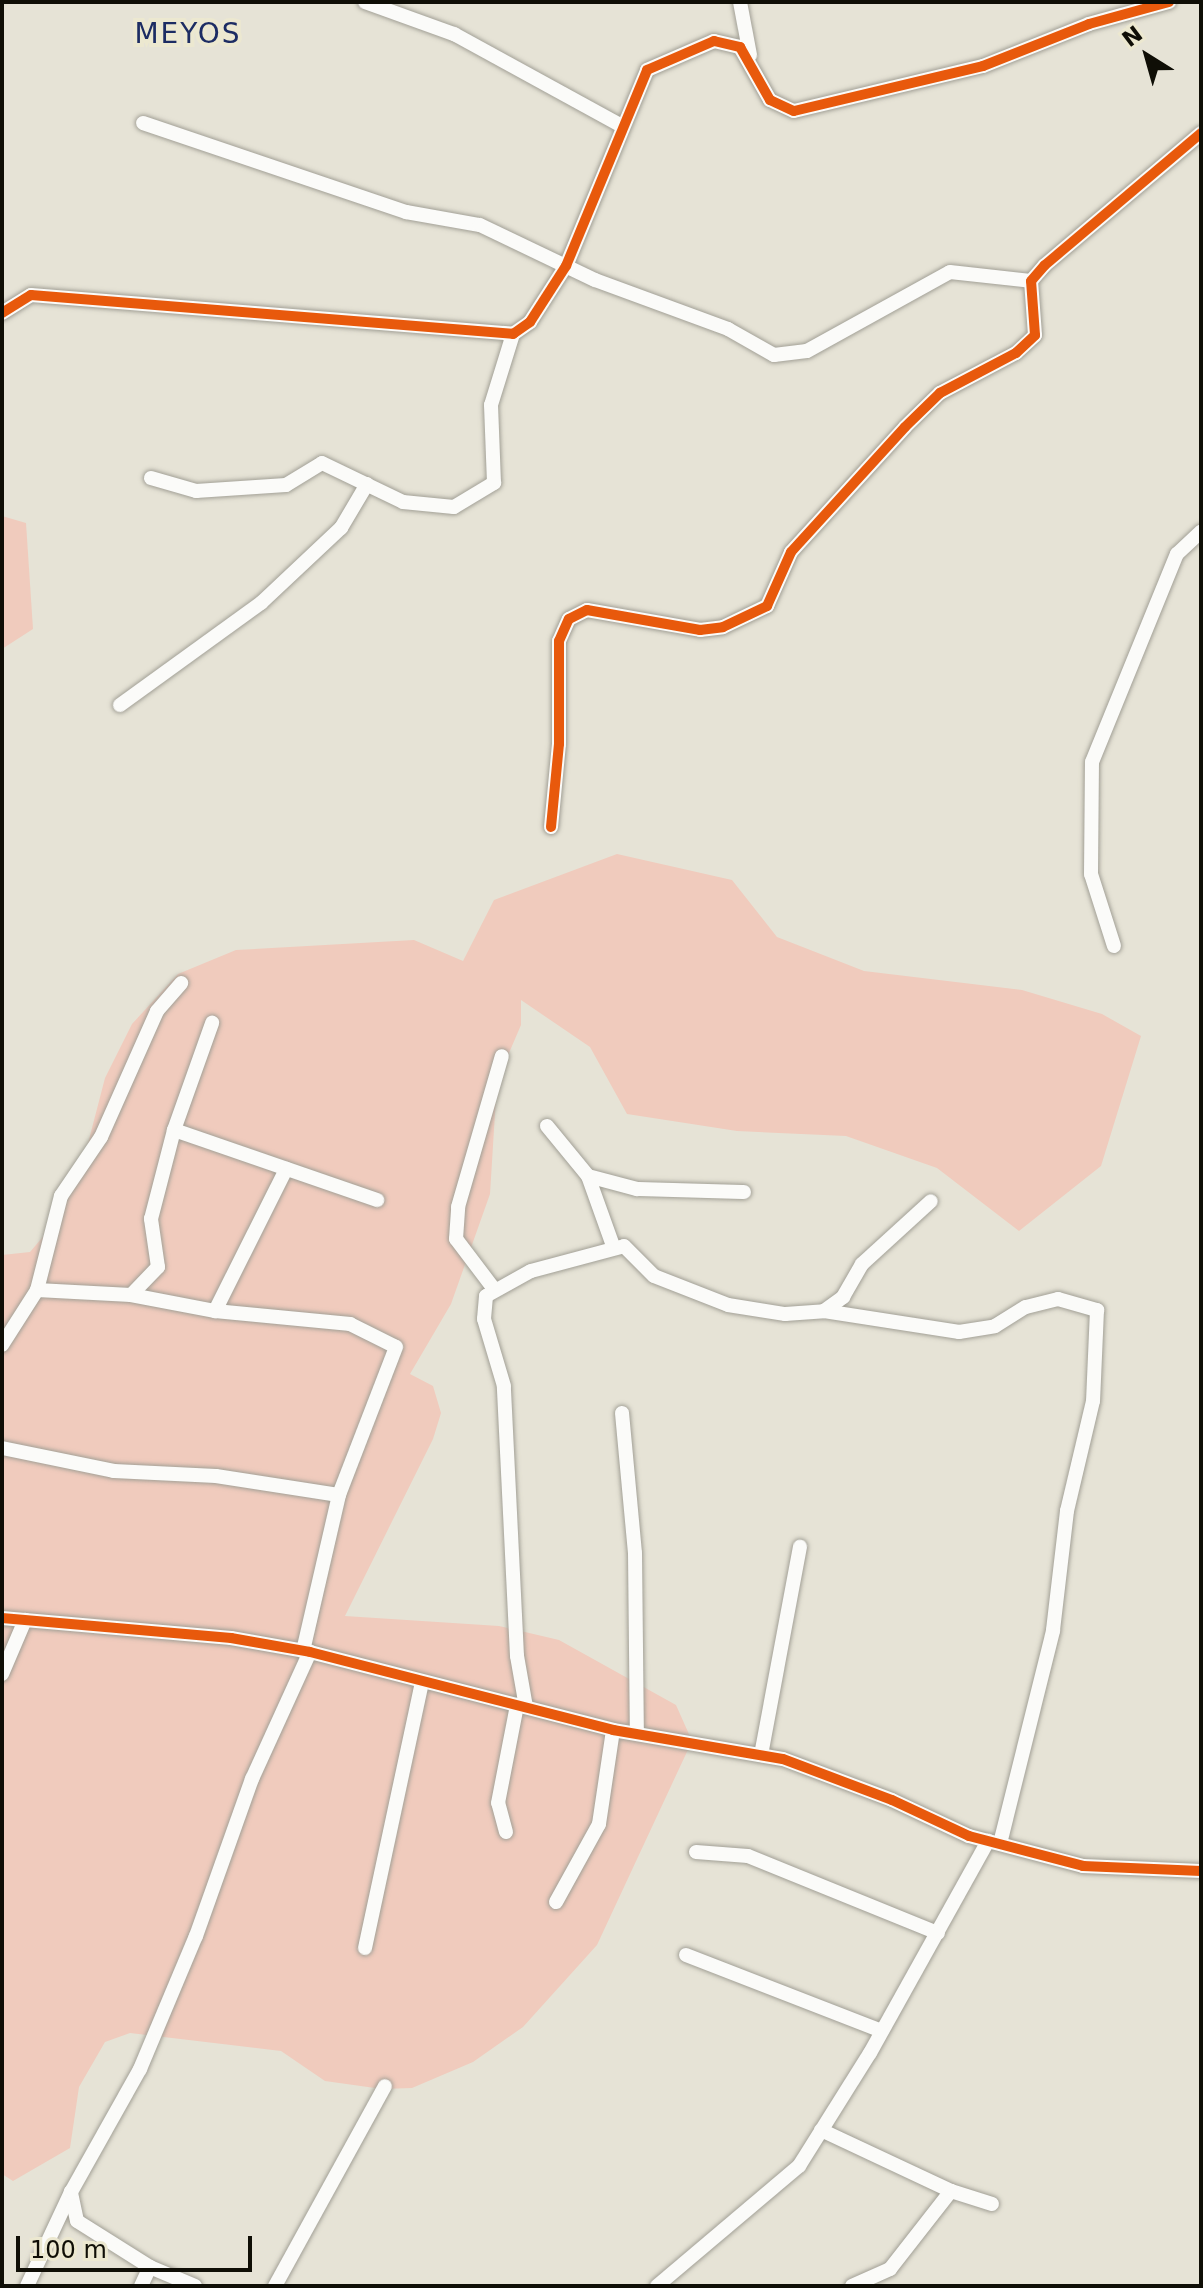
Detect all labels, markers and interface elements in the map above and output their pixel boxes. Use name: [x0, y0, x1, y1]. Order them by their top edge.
north arrow: [1107, 16, 1187, 96]
district label: MEYOS: [134, 17, 242, 51]
text: N: [1117, 21, 1147, 52]
scale bar: [20, 2220, 256, 2270]
text: 100 m: [30, 2236, 107, 2264]

